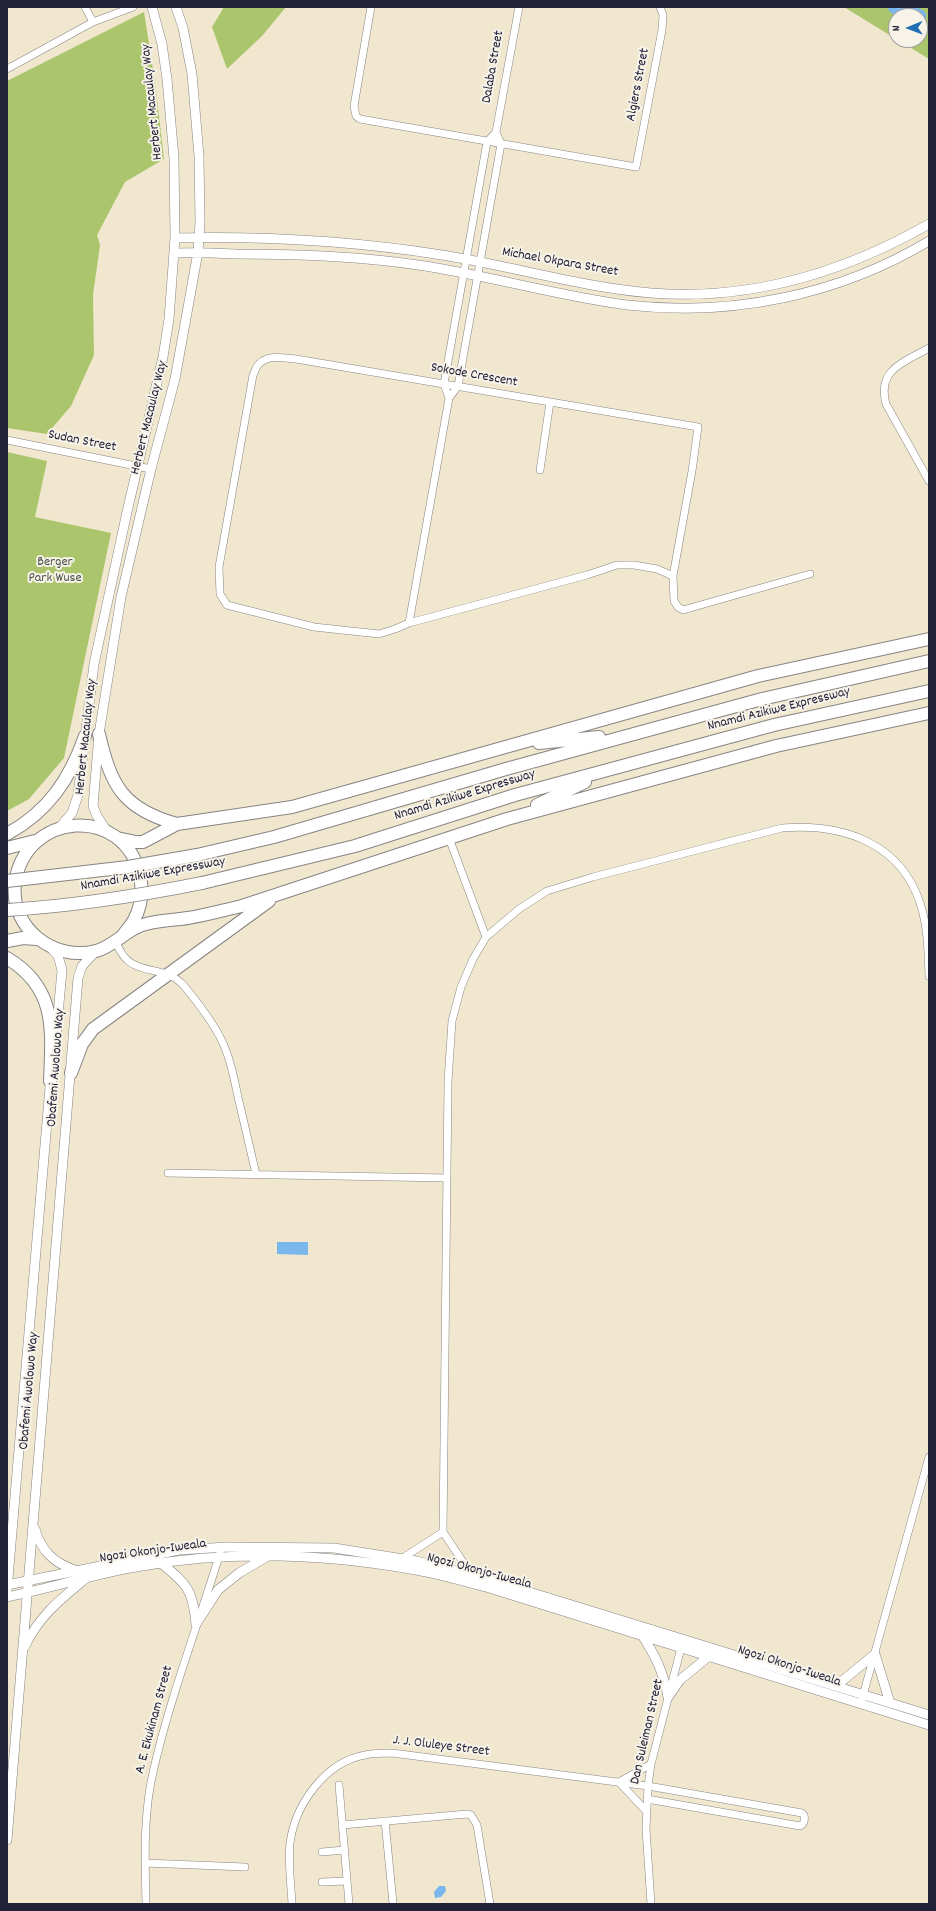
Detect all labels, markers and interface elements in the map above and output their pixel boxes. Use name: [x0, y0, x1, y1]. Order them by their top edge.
north arrow: [888, 8, 928, 48]
text: N: [889, 25, 905, 31]
street label: Dalaba Street: [479, 29, 509, 105]
street label: Herbert Macaulay Way: [139, 43, 167, 161]
street label: Algiers Street: [624, 47, 654, 123]
street label: Michael Okpara Street: [501, 244, 619, 282]
street label: Herbert Macaulay Way: [128, 360, 172, 476]
street label: Sokode Crescent: [429, 360, 519, 392]
street label: Sudan Street: [47, 427, 117, 457]
park label: Berger Park Wuse: [28, 555, 82, 588]
street label: Herbert Macaulay Way: [73, 678, 101, 796]
street label: Nnamdi Azikiwe Expressway: [706, 684, 852, 736]
street label: Nnamdi Azikiwe Expressway: [392, 767, 538, 825]
street label: Nnamdi Azikiwe Expressway: [79, 854, 227, 896]
street label: Obafemi Awolowo Way: [44, 1008, 70, 1128]
street label: Obafemi Awolowo Way: [16, 1331, 44, 1451]
street label: Ngozi Okonjo-Iweala: [99, 1536, 207, 1568]
street label: Ngozi Okonjo-Iweala: [425, 1550, 533, 1594]
street label: Ngozi Okonjo-Iweala: [735, 1642, 843, 1692]
street label: A. E. Ekukinam Street: [132, 1664, 178, 1776]
street label: Dan Suleiman Street: [628, 1678, 668, 1786]
street label: J. J. Oluleye Street: [392, 1733, 490, 1761]

